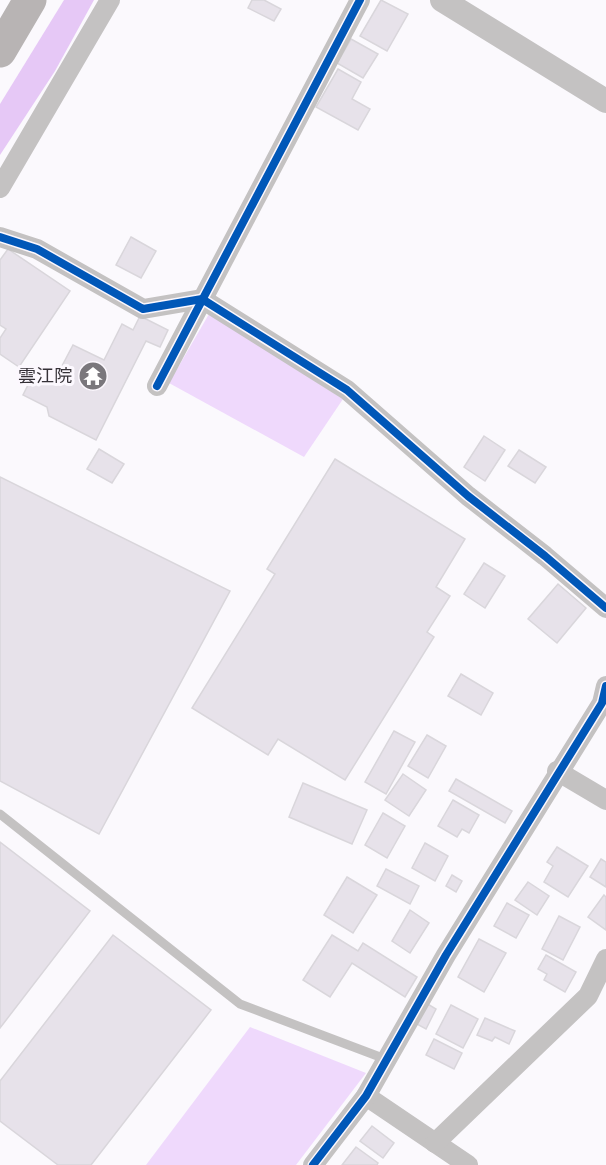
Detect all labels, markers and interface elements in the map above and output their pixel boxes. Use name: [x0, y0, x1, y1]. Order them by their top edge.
temple icon: 雲江院: [77, 360, 109, 392]
place label: 雲江院: [18, 363, 72, 387]

